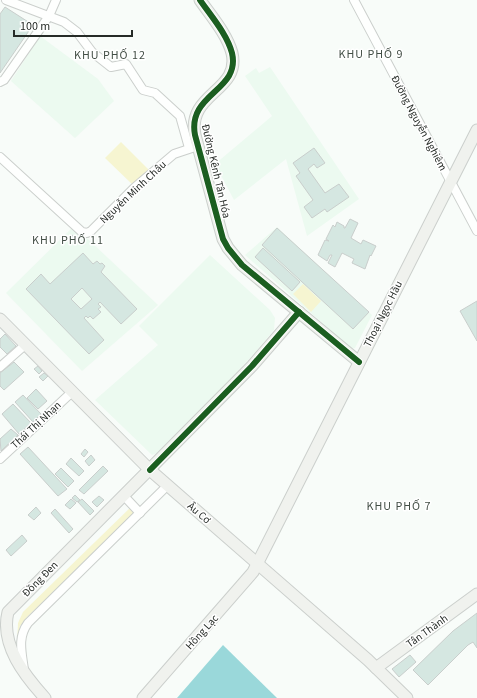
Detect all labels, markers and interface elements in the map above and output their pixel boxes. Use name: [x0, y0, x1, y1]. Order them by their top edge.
scale bar: [14, 12, 132, 38]
text: 100 m: [20, 18, 50, 35]
district label: KHU PHỐ 9: [339, 46, 403, 63]
district label: KHU PHỐ 12: [74, 47, 146, 64]
street label: Đường Nguyễn Nghiêm: [387, 73, 451, 173]
street label: Đường Kênh Tân Hóa: [198, 123, 234, 219]
street label: Nguyễn Minh Châu: [96, 157, 170, 227]
district label: KHU PHỐ 11: [32, 232, 104, 249]
street label: Thoại Ngọc Hầu: [360, 278, 406, 350]
street label: Thái Thị Nhạn: [8, 398, 64, 452]
district label: KHU PHỐ 7: [367, 498, 431, 515]
street label: Âu Cơ: [184, 499, 214, 527]
street label: Đồng Đen: [19, 558, 61, 600]
street label: Hồng Lạc: [182, 611, 222, 653]
street label: Tân Thành: [403, 611, 451, 651]

